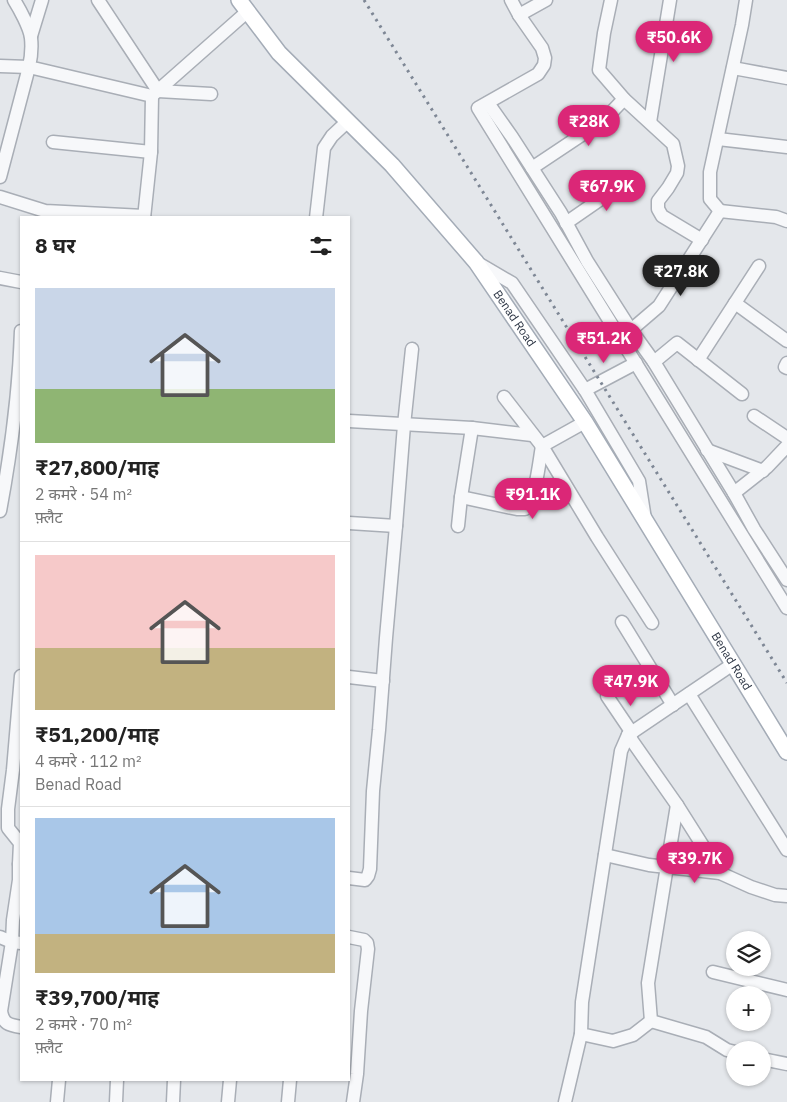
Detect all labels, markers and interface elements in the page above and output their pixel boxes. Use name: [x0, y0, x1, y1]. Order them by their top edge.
pin: ₹50.6K: [633, 20, 715, 63]
text: ₹50.6K: [647, 27, 701, 47]
pin: ₹28K: [559, 104, 619, 147]
text: ₹28K: [569, 111, 609, 131]
pin: ₹67.9K: [566, 170, 648, 212]
text: ₹67.9K: [580, 176, 634, 196]
text: 8 घर: [35, 231, 75, 259]
icon: filters: [307, 232, 335, 260]
pin: ₹27.8K: [640, 254, 722, 297]
text: ₹27.8K: [654, 261, 708, 281]
street label: Benad Road: [490, 287, 539, 349]
icon: home: [140, 320, 230, 410]
pin: ₹51.2K: [563, 322, 645, 364]
text: ₹51.2K: [577, 328, 631, 348]
text: ₹27,800/माह: [35, 453, 159, 481]
pin: ₹91.1K: [492, 478, 574, 520]
text: 2 कमरे · 54 m²: [35, 484, 132, 504]
text: ₹91.1K: [506, 484, 560, 504]
text: फ़्लैट: [35, 507, 63, 527]
icon: home: [140, 587, 230, 677]
street label: Benad Road: [709, 629, 755, 693]
pin: ₹47.9K: [590, 664, 672, 707]
text: ₹47.9K: [604, 671, 658, 691]
text: ₹51,200/माह: [35, 720, 159, 748]
text: 4 कमरे · 112 m²: [35, 751, 142, 771]
text: Benad Road: [35, 774, 122, 794]
pin: ₹39.7K: [654, 842, 736, 884]
text: ₹39.7K: [668, 848, 722, 868]
icon: home: [140, 851, 230, 941]
map controls: [726, 931, 771, 1086]
button: layers: [726, 931, 771, 976]
text: ₹39,700/माह: [35, 983, 159, 1011]
button: +: [726, 986, 771, 1031]
text: 2 कमरे · 70 m²: [35, 1014, 132, 1034]
text: फ़्लैट: [35, 1037, 63, 1057]
button: −: [726, 1041, 771, 1086]

